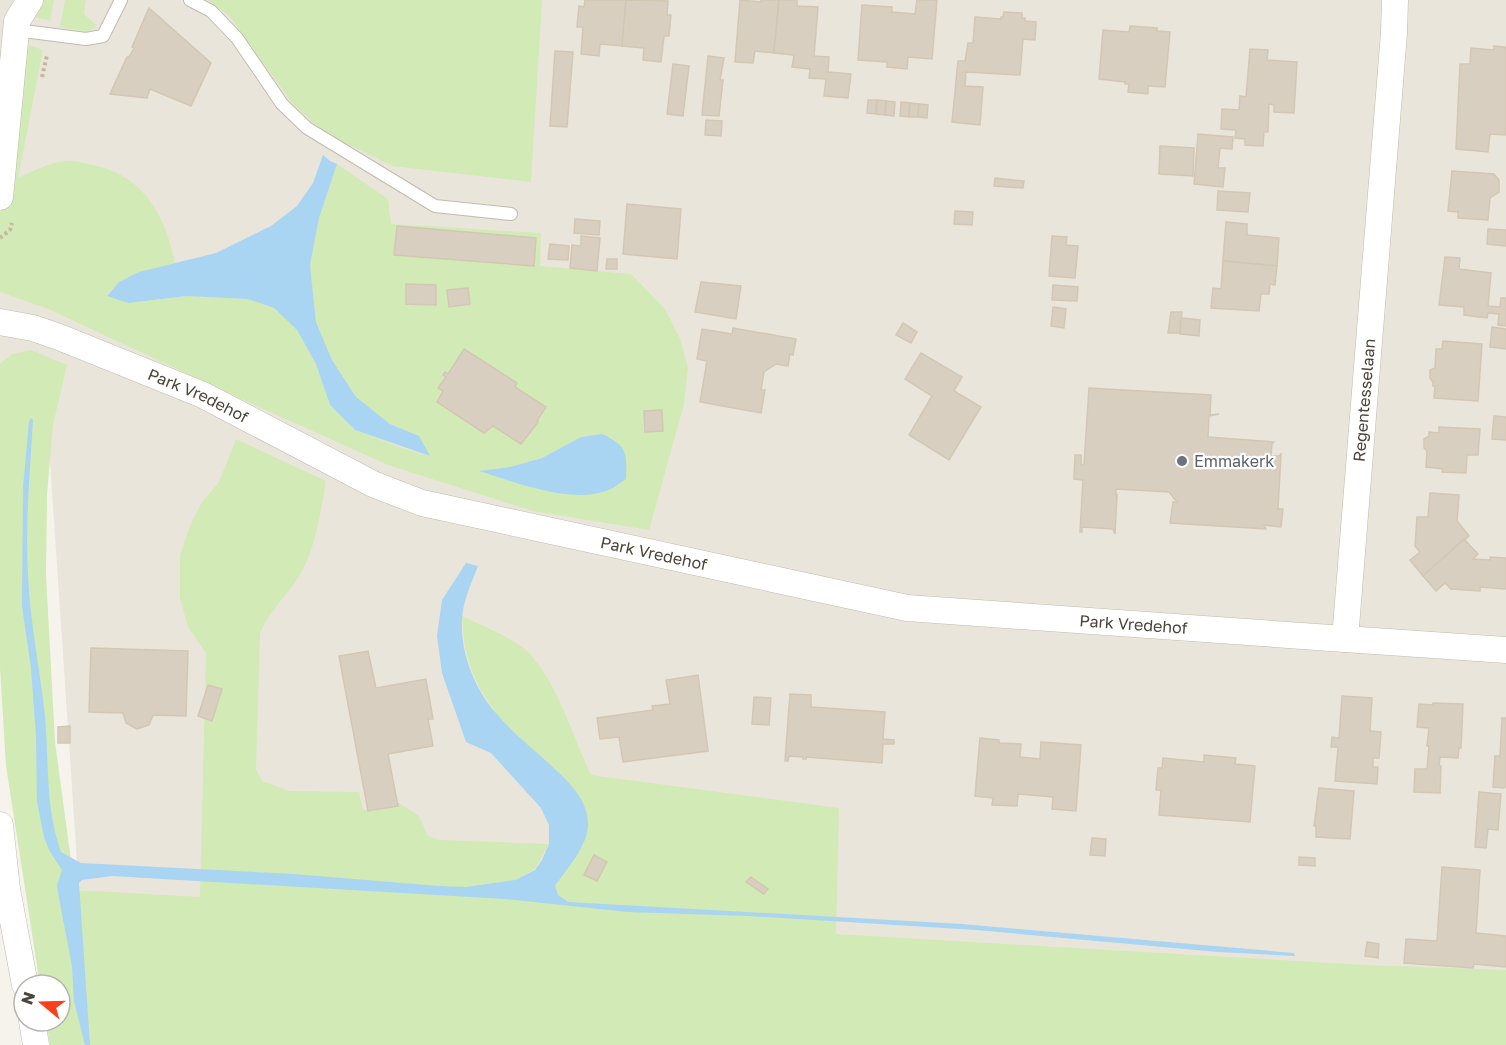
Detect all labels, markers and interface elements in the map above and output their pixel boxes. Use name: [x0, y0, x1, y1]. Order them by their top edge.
street label: Regentesselaan: [1349, 337, 1379, 463]
street label: Park Vredehof: [145, 364, 252, 427]
place label: Emmakerk: [1194, 451, 1274, 471]
marker: Emmakerk: [1175, 454, 1189, 468]
street label: Park Vredehof: [599, 532, 709, 574]
street label: Park Vredehof: [1079, 610, 1188, 638]
north arrow: [12, 973, 72, 1033]
text: N: [16, 989, 39, 1007]

